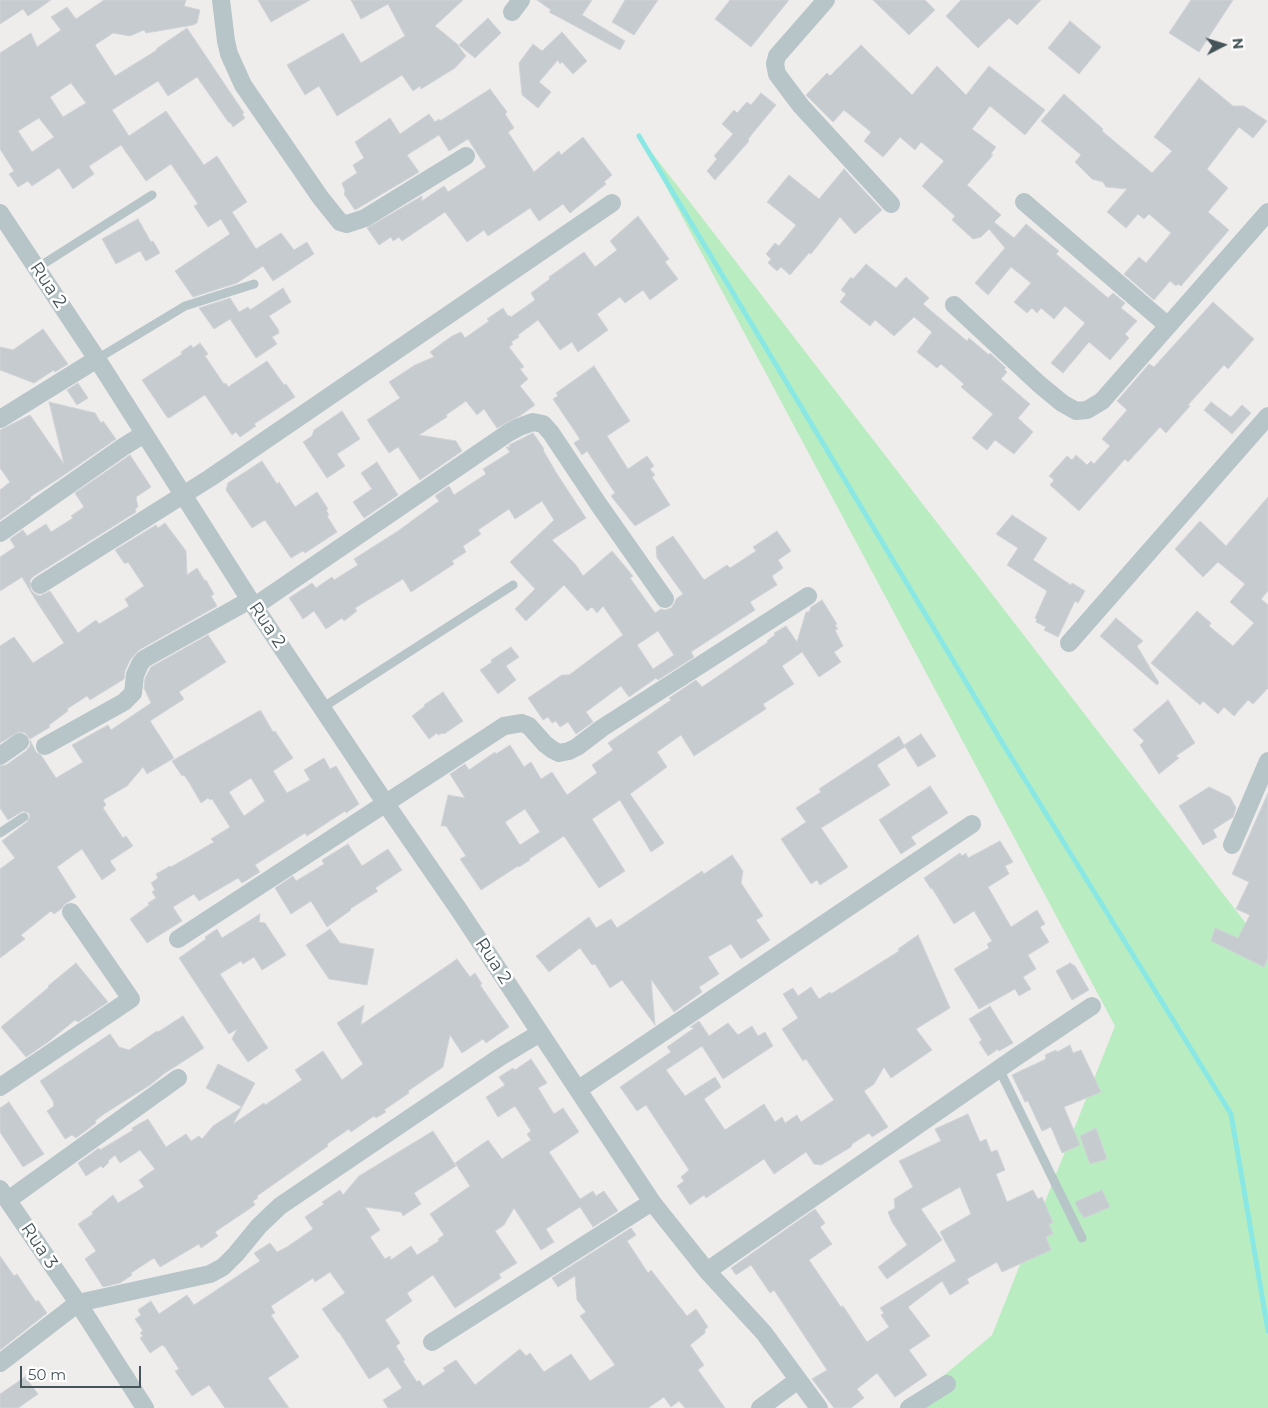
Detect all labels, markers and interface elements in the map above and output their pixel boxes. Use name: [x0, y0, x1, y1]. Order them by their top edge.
north arrow: [1198, 20, 1248, 70]
text: N: [1228, 37, 1247, 50]
street label: Rua 2: [25, 258, 71, 312]
street label: Rua 2: [244, 598, 290, 652]
street label: Rua 2: [470, 934, 516, 988]
street label: Rua 3: [16, 1219, 62, 1273]
scale bar: [22, 1356, 144, 1388]
text: 50 m: [28, 1365, 66, 1384]

